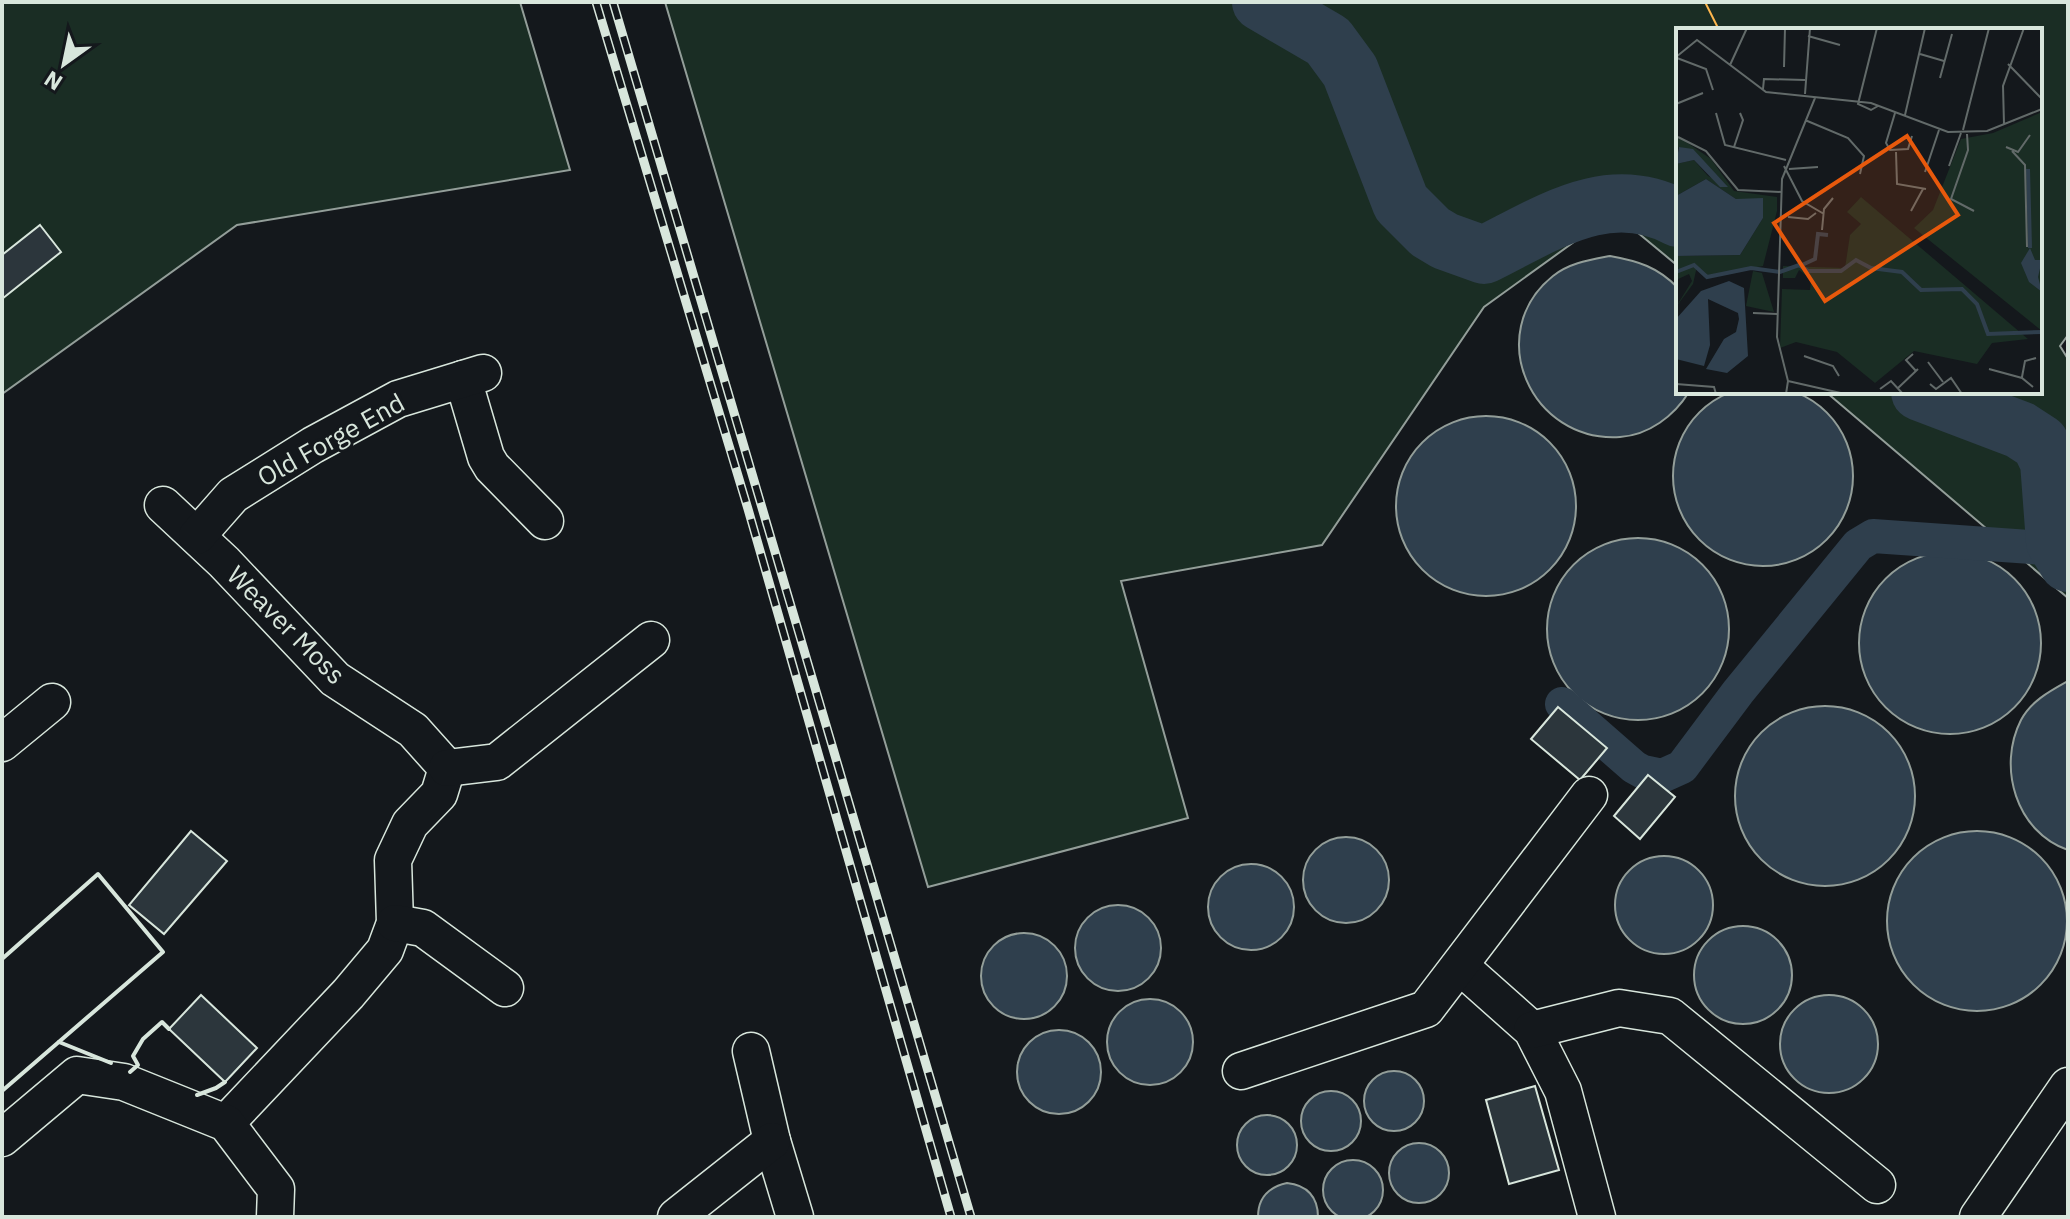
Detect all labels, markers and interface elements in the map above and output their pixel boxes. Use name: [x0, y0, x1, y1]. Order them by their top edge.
north arrow: [24, 24, 104, 104]
inset map: [1676, 28, 2042, 394]
text: N: [38, 65, 67, 98]
street label: Old Forge End: [251, 385, 410, 494]
street label: Weaver Moss: [220, 558, 353, 691]

